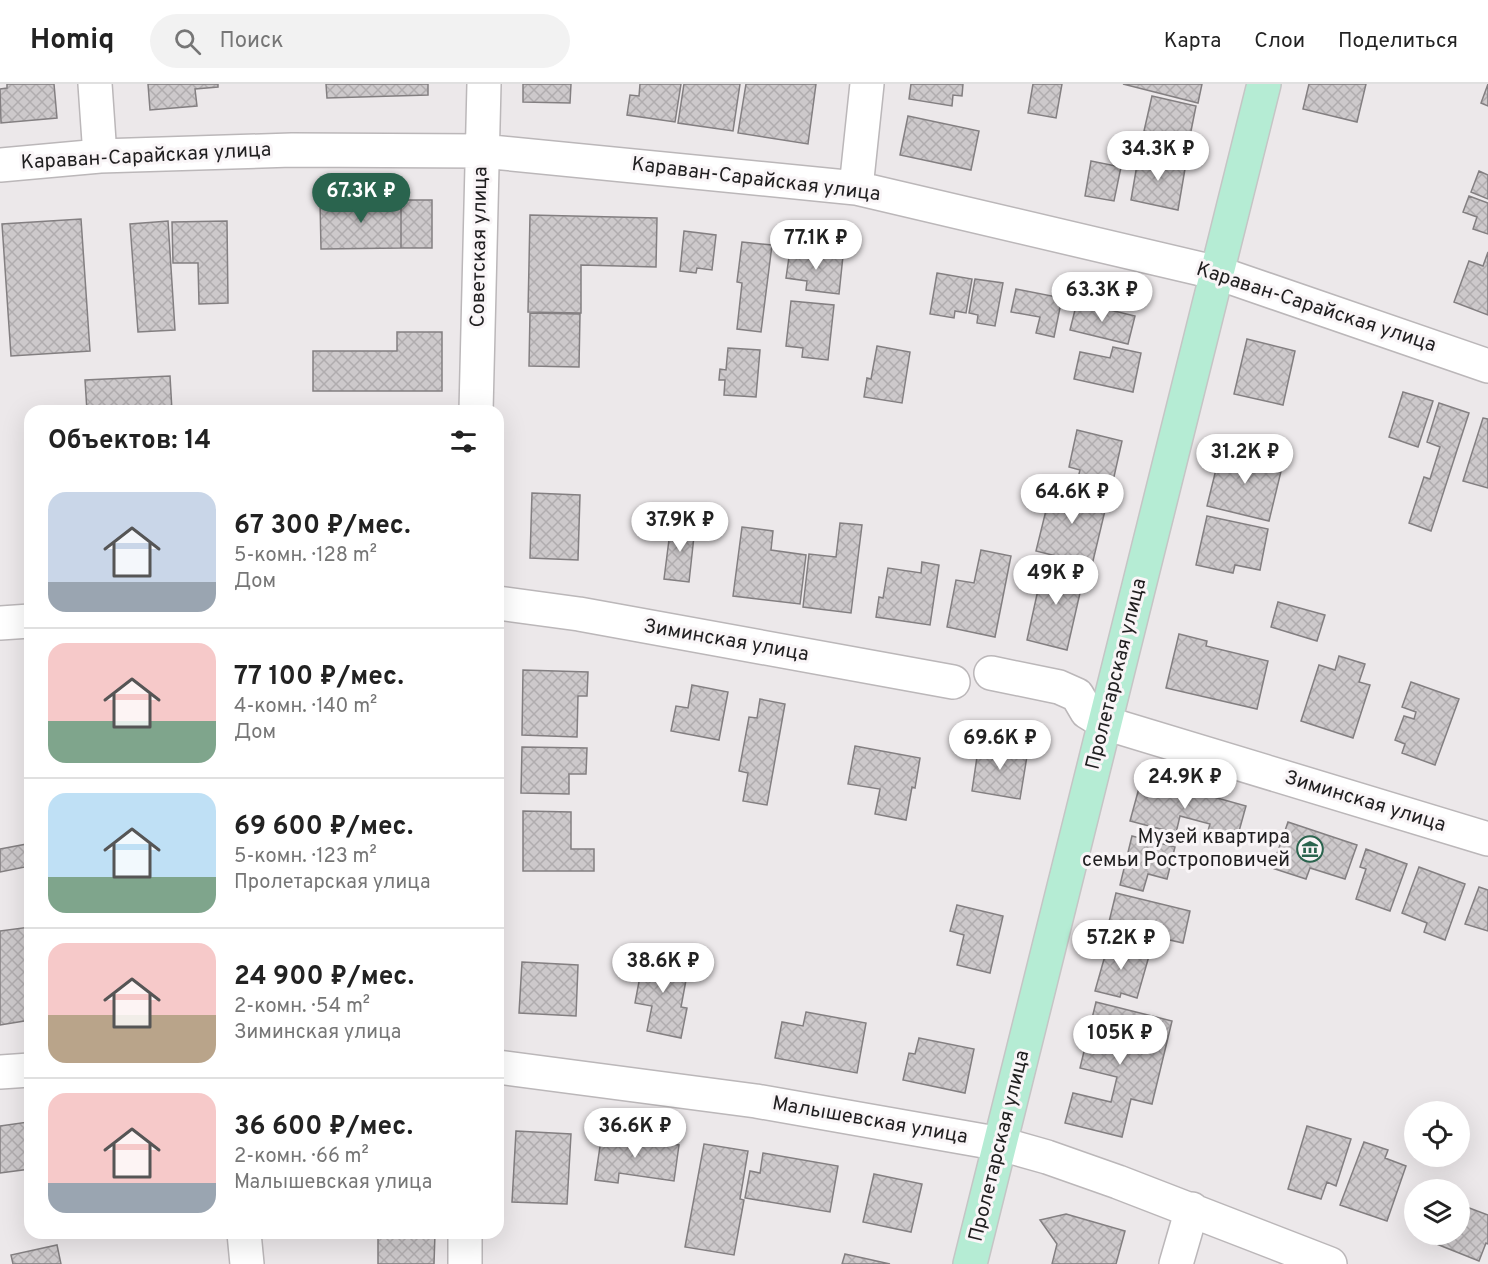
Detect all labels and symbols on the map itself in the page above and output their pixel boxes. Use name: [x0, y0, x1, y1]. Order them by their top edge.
pin: 34.3K ₽: [1103, 131, 1213, 182]
street label: Караван-Сарайская улица: [20, 137, 272, 177]
street label: Караван-Сарайская улица: [630, 152, 882, 208]
street label: Советская улица: [466, 166, 494, 328]
pin: 67.3K ₽: [306, 173, 416, 224]
pin: 77.1K ₽: [761, 220, 871, 271]
street label: Караван-Сарайская улица: [1193, 257, 1439, 359]
pin: 63.3K ₽: [1047, 272, 1157, 323]
pin: 31.2K ₽: [1190, 434, 1300, 485]
pin: 64.6K ₽: [1017, 474, 1127, 525]
pin: 37.9K ₽: [625, 502, 735, 553]
pin: 49K ₽: [1014, 555, 1098, 606]
street label: Пролетарская улица: [1081, 576, 1153, 772]
street label: Зиминская улица: [641, 614, 811, 668]
pin: 69.6K ₽: [945, 720, 1055, 771]
pin: 24.9K ₽: [1130, 759, 1240, 810]
street label: Зиминская улица: [1281, 765, 1449, 839]
place label: Музей квартира семьи Ростроповичей: [1082, 825, 1290, 874]
museum icon: Музей квартира семьи Ростроповичей: [1295, 834, 1325, 864]
pin: 57.2K ₽: [1066, 920, 1176, 971]
pin: 38.6K ₽: [608, 943, 718, 994]
pin: 105K ₽: [1071, 1015, 1169, 1066]
street label: Пролетарская улица: [964, 1048, 1036, 1244]
street label: Малышевская улица: [770, 1091, 970, 1151]
pin: 36.6K ₽: [580, 1108, 690, 1159]

